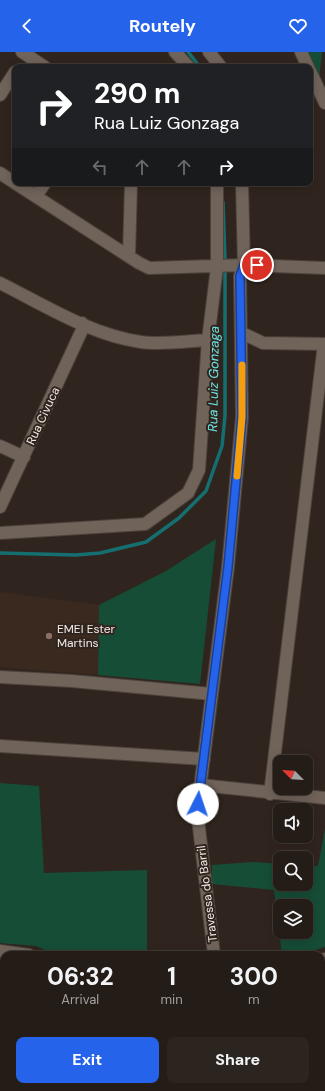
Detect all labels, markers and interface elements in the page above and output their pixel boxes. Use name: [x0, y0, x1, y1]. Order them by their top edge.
text: Routely: [129, 14, 196, 38]
icon: back: [16, 15, 38, 37]
icon: heart: [287, 15, 309, 37]
text: 290 m: [94, 75, 180, 112]
icon: right: [28, 80, 80, 132]
text: Rua Luiz Gonzaga: [94, 111, 239, 135]
icon: left: [89, 156, 111, 178]
icon: ahead: [131, 156, 153, 178]
icon: ahead: [173, 156, 195, 178]
icon: right: [215, 156, 237, 178]
pin: [240, 248, 274, 282]
icon: arrive: [246, 254, 268, 276]
water label: Rua Luiz Gonzaga: [204, 326, 223, 432]
street label: Rua Civuca: [23, 385, 63, 447]
place label: EMEI Ester Martins: [57, 621, 116, 651]
marker: EMEI Ester Martins: [44, 631, 54, 641]
north arrow: [273, 755, 313, 795]
map controls: [273, 755, 313, 939]
position arrow: [177, 783, 219, 825]
button: sound: [273, 803, 313, 843]
street label: Travessa do Barril: [193, 845, 221, 943]
button: search: [273, 851, 313, 891]
button: layers: [273, 899, 313, 939]
text: 06:32: [47, 961, 114, 992]
text: 1: [167, 961, 176, 992]
text: 300: [230, 961, 278, 992]
text: Arrival: [61, 991, 99, 1008]
text: min: [161, 991, 183, 1008]
text: m: [248, 991, 260, 1008]
button: Exit: [16, 1037, 159, 1083]
button: Share: [167, 1037, 309, 1083]

